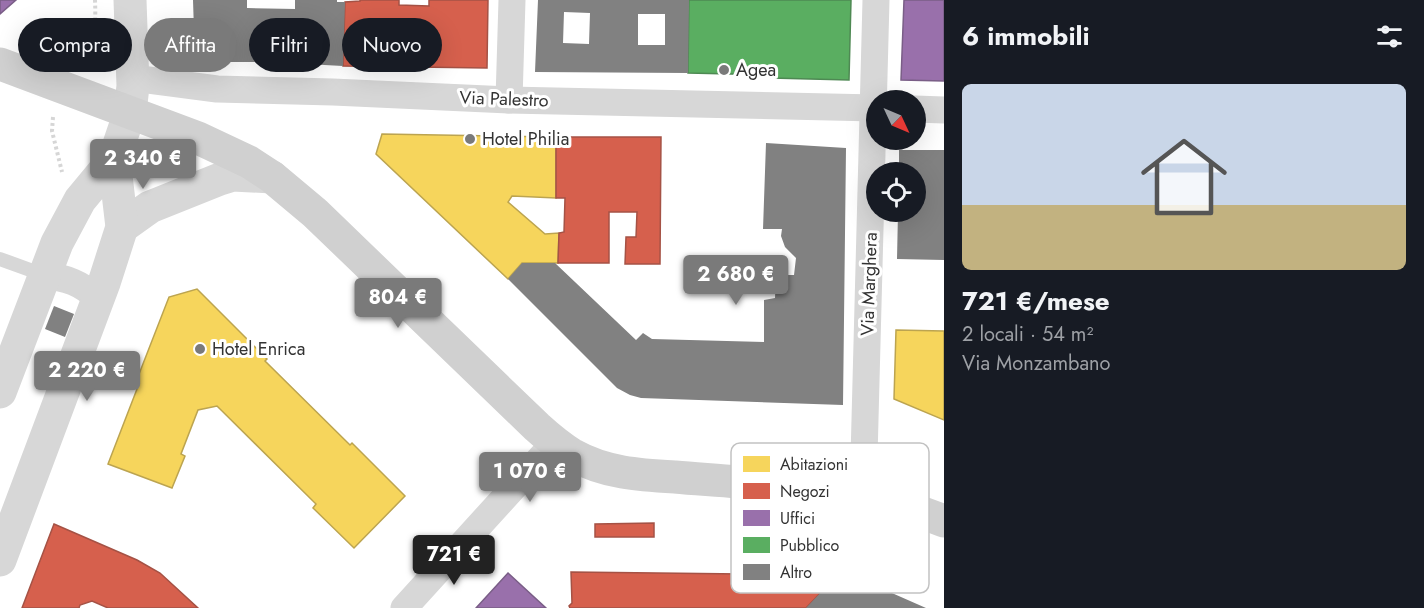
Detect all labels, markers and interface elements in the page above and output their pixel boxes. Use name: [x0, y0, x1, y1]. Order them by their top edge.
text: 6 immobili: [962, 17, 1090, 55]
chip: Compra: [18, 18, 132, 72]
chip: Affitta: [144, 18, 237, 72]
chip: Filtri: [249, 18, 330, 72]
chip: Nuovo: [342, 18, 442, 72]
icon: filters: [1373, 20, 1406, 53]
place label: Agea: [736, 57, 776, 83]
marker: Agea: [717, 63, 731, 77]
street label: Via Palestro: [459, 84, 549, 114]
north arrow: [866, 90, 926, 150]
map controls: [866, 90, 926, 222]
icon: home: [1130, 123, 1238, 231]
place label: Hotel Philia: [482, 126, 569, 152]
marker: Hotel Philia: [463, 132, 477, 146]
pin: 2 340 €: [88, 139, 198, 190]
text: 2 340 €: [104, 144, 182, 173]
button: locate: [866, 162, 926, 222]
street label: Via Marghera: [854, 232, 884, 336]
pin: 2 680 €: [681, 255, 791, 306]
text: 2 680 €: [697, 260, 775, 289]
pin: 804 €: [356, 278, 440, 329]
text: 721 €/mese: [962, 282, 1110, 320]
text: 804 €: [369, 283, 427, 312]
text: 2 locali · 54 m²: [962, 320, 1093, 349]
place label: Hotel Enrica: [212, 336, 305, 362]
marker: Hotel Enrica: [193, 342, 207, 356]
text: Via Monzambano: [962, 349, 1111, 378]
pin: 2 220 €: [32, 351, 142, 402]
text: 2 220 €: [48, 356, 126, 385]
legend: [731, 443, 929, 593]
pin: 1 070 €: [475, 452, 585, 503]
text: Abitazioni: [780, 453, 848, 476]
text: 1 070 €: [493, 457, 567, 486]
text: Negozi: [780, 480, 830, 503]
text: Uffici: [780, 507, 815, 530]
text: Pubblico: [780, 534, 840, 557]
pin: 721 €: [412, 535, 496, 586]
text: 721 €: [427, 540, 481, 569]
text: Altro: [780, 561, 812, 584]

